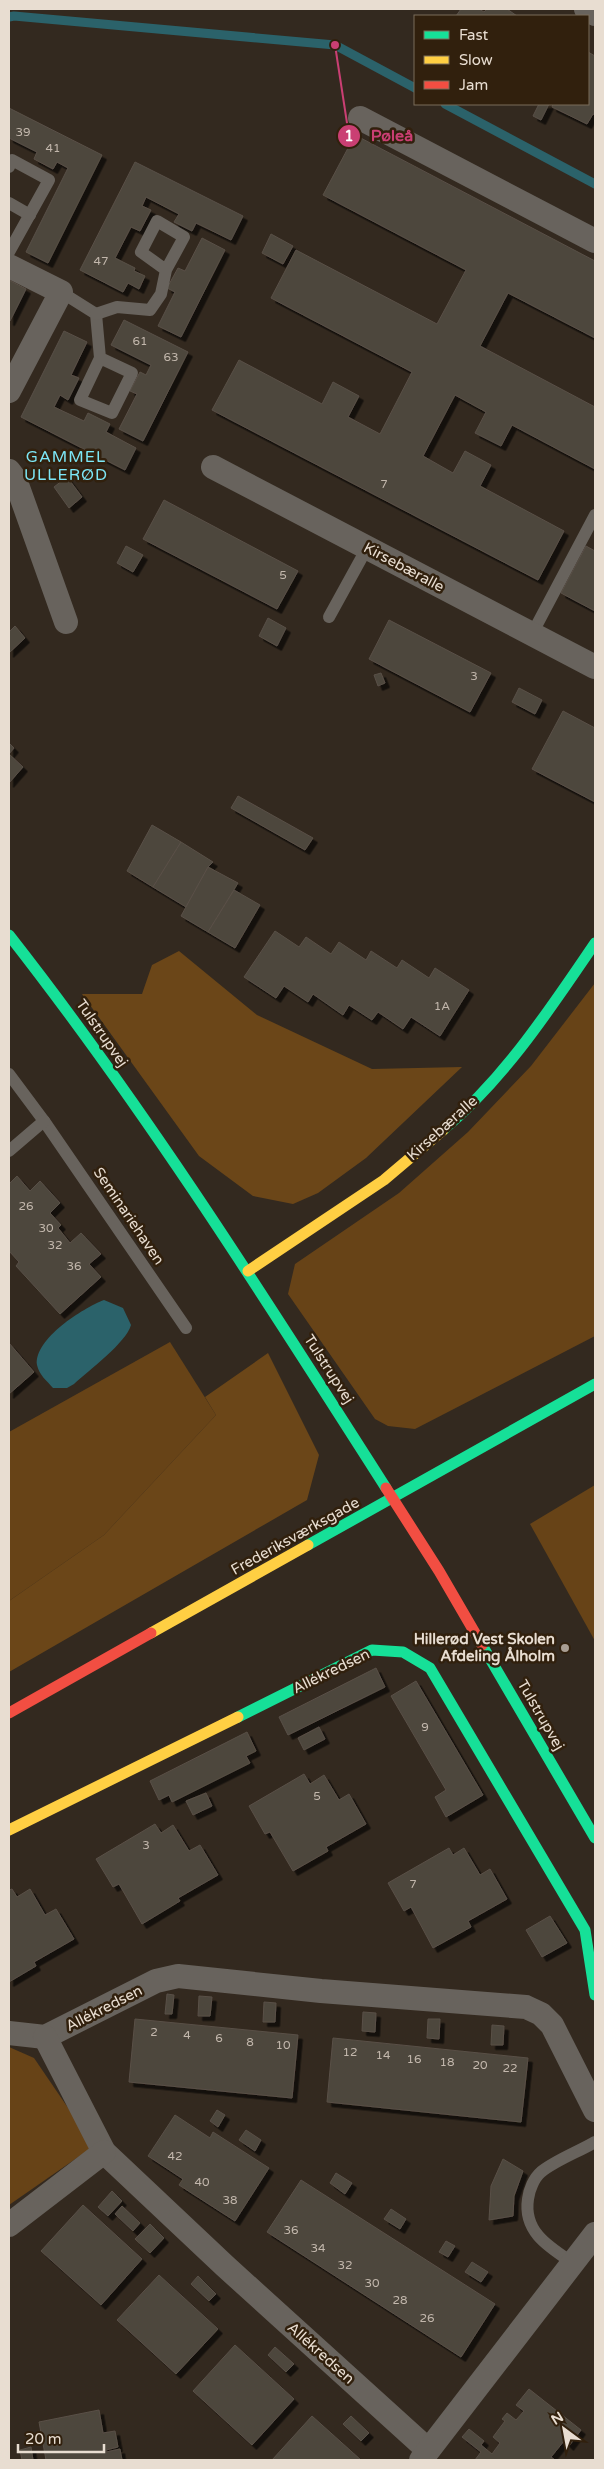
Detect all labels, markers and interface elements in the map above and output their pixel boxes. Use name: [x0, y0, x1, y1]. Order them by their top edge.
legend: [414, 15, 589, 105]
text: Fast: [459, 26, 489, 44]
text: Slow: [459, 51, 493, 69]
text: Jam: [459, 76, 488, 94]
callout: Pøleå: [336, 120, 423, 151]
house number: 39: [15, 125, 31, 139]
text: Pøleå: [371, 126, 413, 146]
text: 1: [344, 127, 354, 145]
house number: 41: [45, 141, 61, 155]
house number: 47: [93, 254, 109, 268]
house number: 61: [132, 334, 148, 348]
house number: 63: [163, 350, 179, 364]
district label: GAMMEL ULLERØD: [24, 447, 108, 485]
house number: 7: [380, 477, 388, 491]
street label: Kirsebæralle: [361, 538, 447, 596]
house number: 5: [279, 568, 287, 582]
house number: 3: [470, 669, 478, 683]
street label: Tulstrupvej: [72, 996, 132, 1070]
house number: 1A: [434, 999, 450, 1013]
street label: Kirsebæralle: [403, 1092, 481, 1164]
street label: Seminariehaven: [90, 1164, 168, 1268]
house number: 26: [18, 1199, 34, 1213]
house number: 30: [38, 1221, 54, 1235]
house number: 32: [47, 1238, 63, 1252]
house number: 36: [66, 1259, 82, 1273]
street label: Tulstrupvej: [300, 1331, 358, 1407]
street label: Frederiksværksgade: [228, 1493, 362, 1579]
place label: Hillerød Vest Skolen Afdeling Ålholm: [414, 1630, 555, 1666]
marker: Hillerød Vest Skolen Afdeling Ålholm: [559, 1642, 571, 1654]
street label: Allékredsen: [290, 1645, 372, 1697]
street label: Tulstrupvej: [514, 1677, 568, 1753]
house number: 9: [421, 1720, 429, 1734]
house number: 5: [313, 1789, 321, 1803]
house number: 3: [142, 1838, 150, 1852]
house number: 7: [409, 1877, 417, 1891]
street label: Allékredsen: [63, 1981, 145, 2035]
house number: 2: [150, 2025, 158, 2039]
house number: 4: [183, 2028, 191, 2042]
house number: 6: [215, 2031, 223, 2045]
house number: 8: [246, 2035, 254, 2049]
house number: 10: [275, 2038, 291, 2052]
house number: 12: [342, 2045, 358, 2059]
house number: 14: [375, 2048, 391, 2062]
house number: 16: [406, 2052, 422, 2066]
house number: 18: [439, 2055, 455, 2069]
house number: 20: [472, 2058, 488, 2072]
house number: 22: [502, 2061, 518, 2075]
house number: 42: [167, 2149, 183, 2163]
house number: 40: [194, 2175, 210, 2189]
house number: 38: [222, 2193, 238, 2207]
house number: 36: [283, 2223, 299, 2237]
house number: 34: [310, 2241, 326, 2255]
house number: 32: [337, 2258, 353, 2272]
house number: 30: [364, 2276, 380, 2290]
house number: 28: [392, 2293, 408, 2307]
house number: 26: [419, 2311, 435, 2325]
street label: Allékredsen: [284, 2318, 358, 2388]
north arrow: [539, 2404, 589, 2454]
text: N: [548, 2408, 567, 2429]
scale bar: [18, 2422, 104, 2454]
text: 20 m: [25, 2430, 62, 2448]

